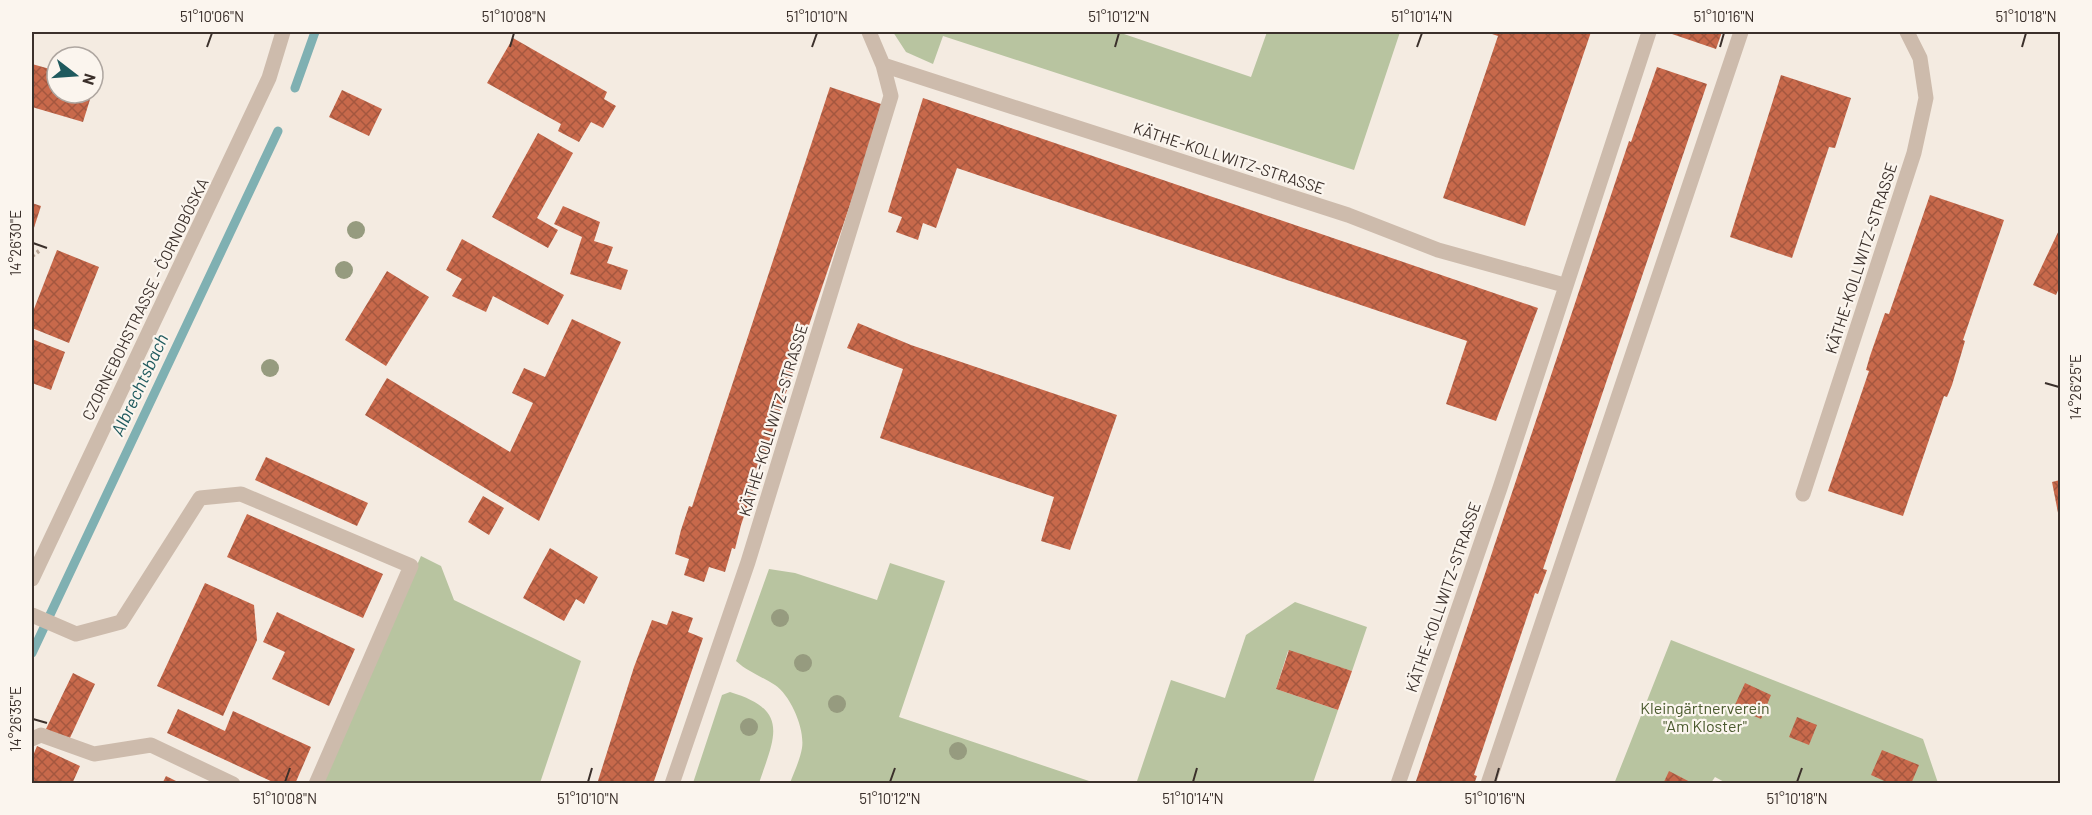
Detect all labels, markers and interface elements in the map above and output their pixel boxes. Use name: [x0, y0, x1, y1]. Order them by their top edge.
text: 51°10'06"N: [180, 7, 244, 25]
text: 51°10'08"N: [482, 7, 546, 25]
text: 51°10'10"N: [786, 7, 848, 25]
text: 51°10'12"N: [1088, 7, 1150, 25]
text: 51°10'14"N: [1391, 7, 1453, 25]
text: 51°10'16"N: [1693, 7, 1755, 25]
text: 51°10'18"N: [1995, 7, 2057, 25]
north arrow: [45, 45, 105, 105]
text: N: [79, 72, 100, 87]
street label: KÄTHE-KOLLWITZ-STRASSE: [1131, 118, 1327, 197]
street label: KÄTHE-KOLLWITZ-STRASSE: [1821, 160, 1900, 356]
street label: CZORNEBOHSTRASSE - ČORNOBÓSKA: [77, 174, 212, 423]
text: 14°26'30"E: [6, 210, 24, 276]
street label: KÄTHE-KOLLWITZ-STRASSE: [734, 321, 811, 518]
water label: Albrechtsbach: [106, 330, 172, 439]
text: 14°26'25"E: [2066, 354, 2084, 420]
street label: KÄTHE-KOLLWITZ-STRASSE: [1401, 499, 1484, 695]
text: 14°26'35"E: [6, 686, 24, 752]
park label: Kleingärtnerverein "Am Kloster": [1640, 698, 1770, 735]
text: 51°10'08"N: [253, 789, 317, 807]
text: 51°10'10"N: [557, 789, 619, 807]
text: 51°10'12"N: [859, 789, 921, 807]
text: 51°10'14"N: [1162, 789, 1224, 807]
text: 51°10'16"N: [1464, 789, 1526, 807]
text: 51°10'18"N: [1766, 789, 1828, 807]

